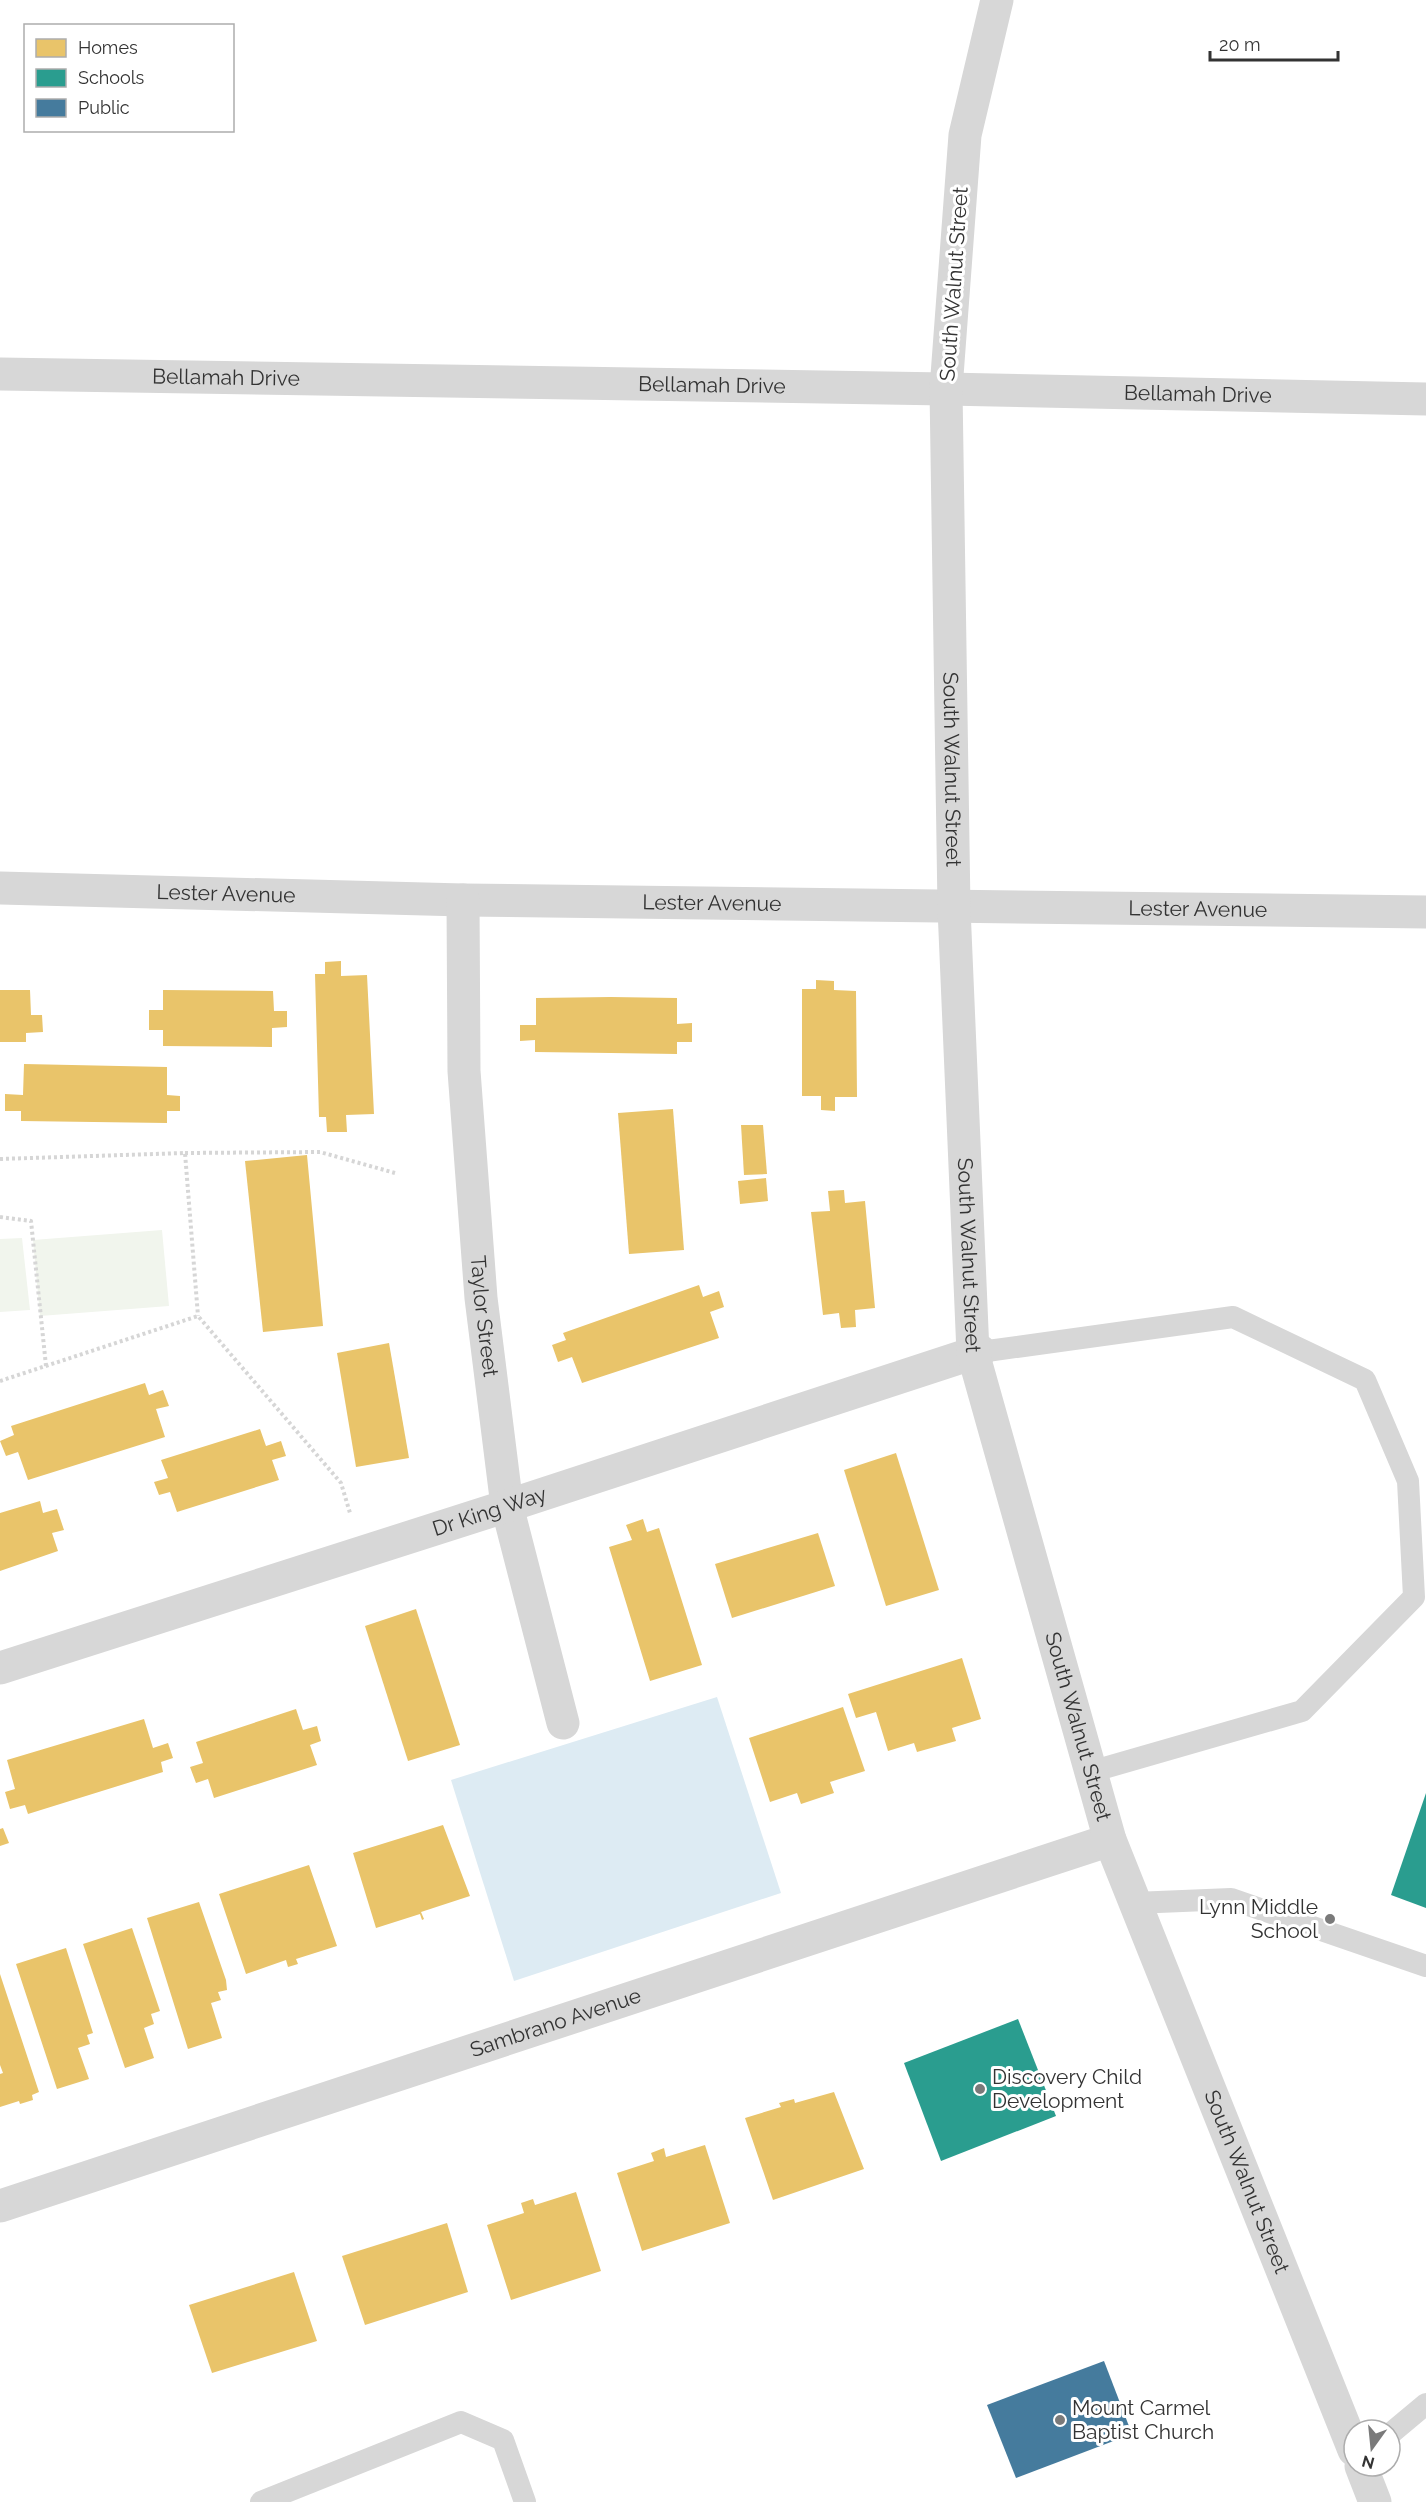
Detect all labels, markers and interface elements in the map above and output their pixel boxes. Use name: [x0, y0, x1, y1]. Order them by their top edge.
legend: [24, 24, 234, 132]
scale bar: [1210, 24, 1338, 62]
text: 20 m: [1219, 34, 1261, 55]
text: Homes: [78, 37, 138, 58]
text: Schools: [78, 67, 145, 88]
text: Public: [78, 97, 130, 118]
street label: South Walnut Street: [934, 186, 973, 382]
street label: Bellamah Drive: [152, 363, 300, 391]
street label: Bellamah Drive: [638, 371, 786, 398]
street label: Bellamah Drive: [1124, 380, 1272, 408]
street label: South Walnut Street: [938, 672, 966, 867]
street label: Lester Avenue: [156, 879, 296, 908]
street label: Lester Avenue: [642, 889, 781, 916]
street label: Lester Avenue: [1128, 895, 1267, 922]
street label: South Walnut Street: [953, 1157, 986, 1353]
street label: Taylor Street: [466, 1255, 504, 1378]
street label: Dr King Way: [429, 1481, 550, 1541]
street label: South Walnut Street: [1040, 1629, 1117, 1824]
place label: Lynn Middle School: [1199, 1894, 1318, 1943]
marker: Lynn Middle School: [1323, 1912, 1337, 1926]
street label: Sambrano Avenue: [467, 1983, 644, 2062]
place label: Discovery Child Development: [992, 2064, 1142, 2113]
marker: Discovery Child Development: [973, 2082, 987, 2096]
street label: South Walnut Street: [1199, 2086, 1295, 2277]
place label: Mount Carmel Baptist Church: [1072, 2395, 1214, 2444]
marker: Mount Carmel Baptist Church: [1053, 2413, 1067, 2427]
north arrow: [1342, 2418, 1402, 2478]
text: N: [1360, 2451, 1377, 2473]

